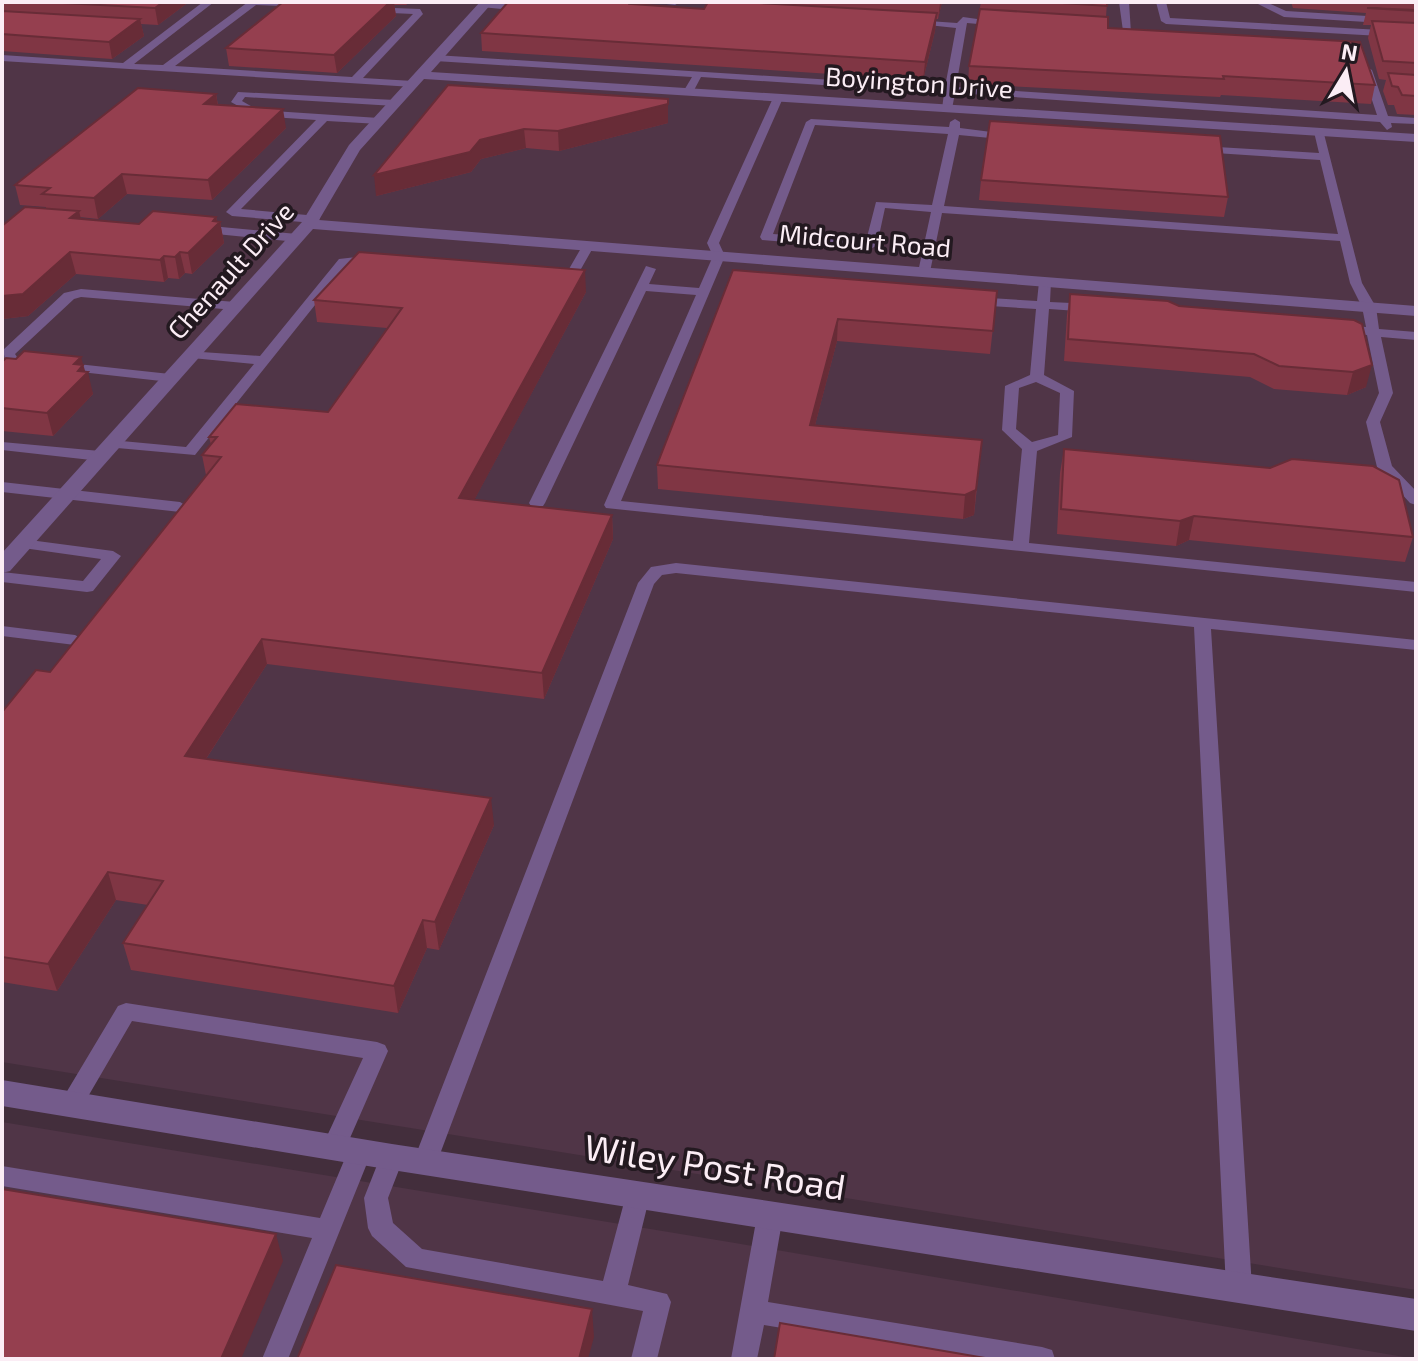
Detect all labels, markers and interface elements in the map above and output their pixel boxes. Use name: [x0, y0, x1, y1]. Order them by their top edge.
north arrow: [1306, 32, 1386, 112]
text: N: [1340, 37, 1360, 66]
street label: Boyington Drive: [824, 59, 1014, 104]
street label: Chenault Drive: [160, 195, 299, 345]
street label: Midcourt Road: [778, 217, 952, 262]
street label: Wiley Post Road: [582, 1124, 849, 1207]

